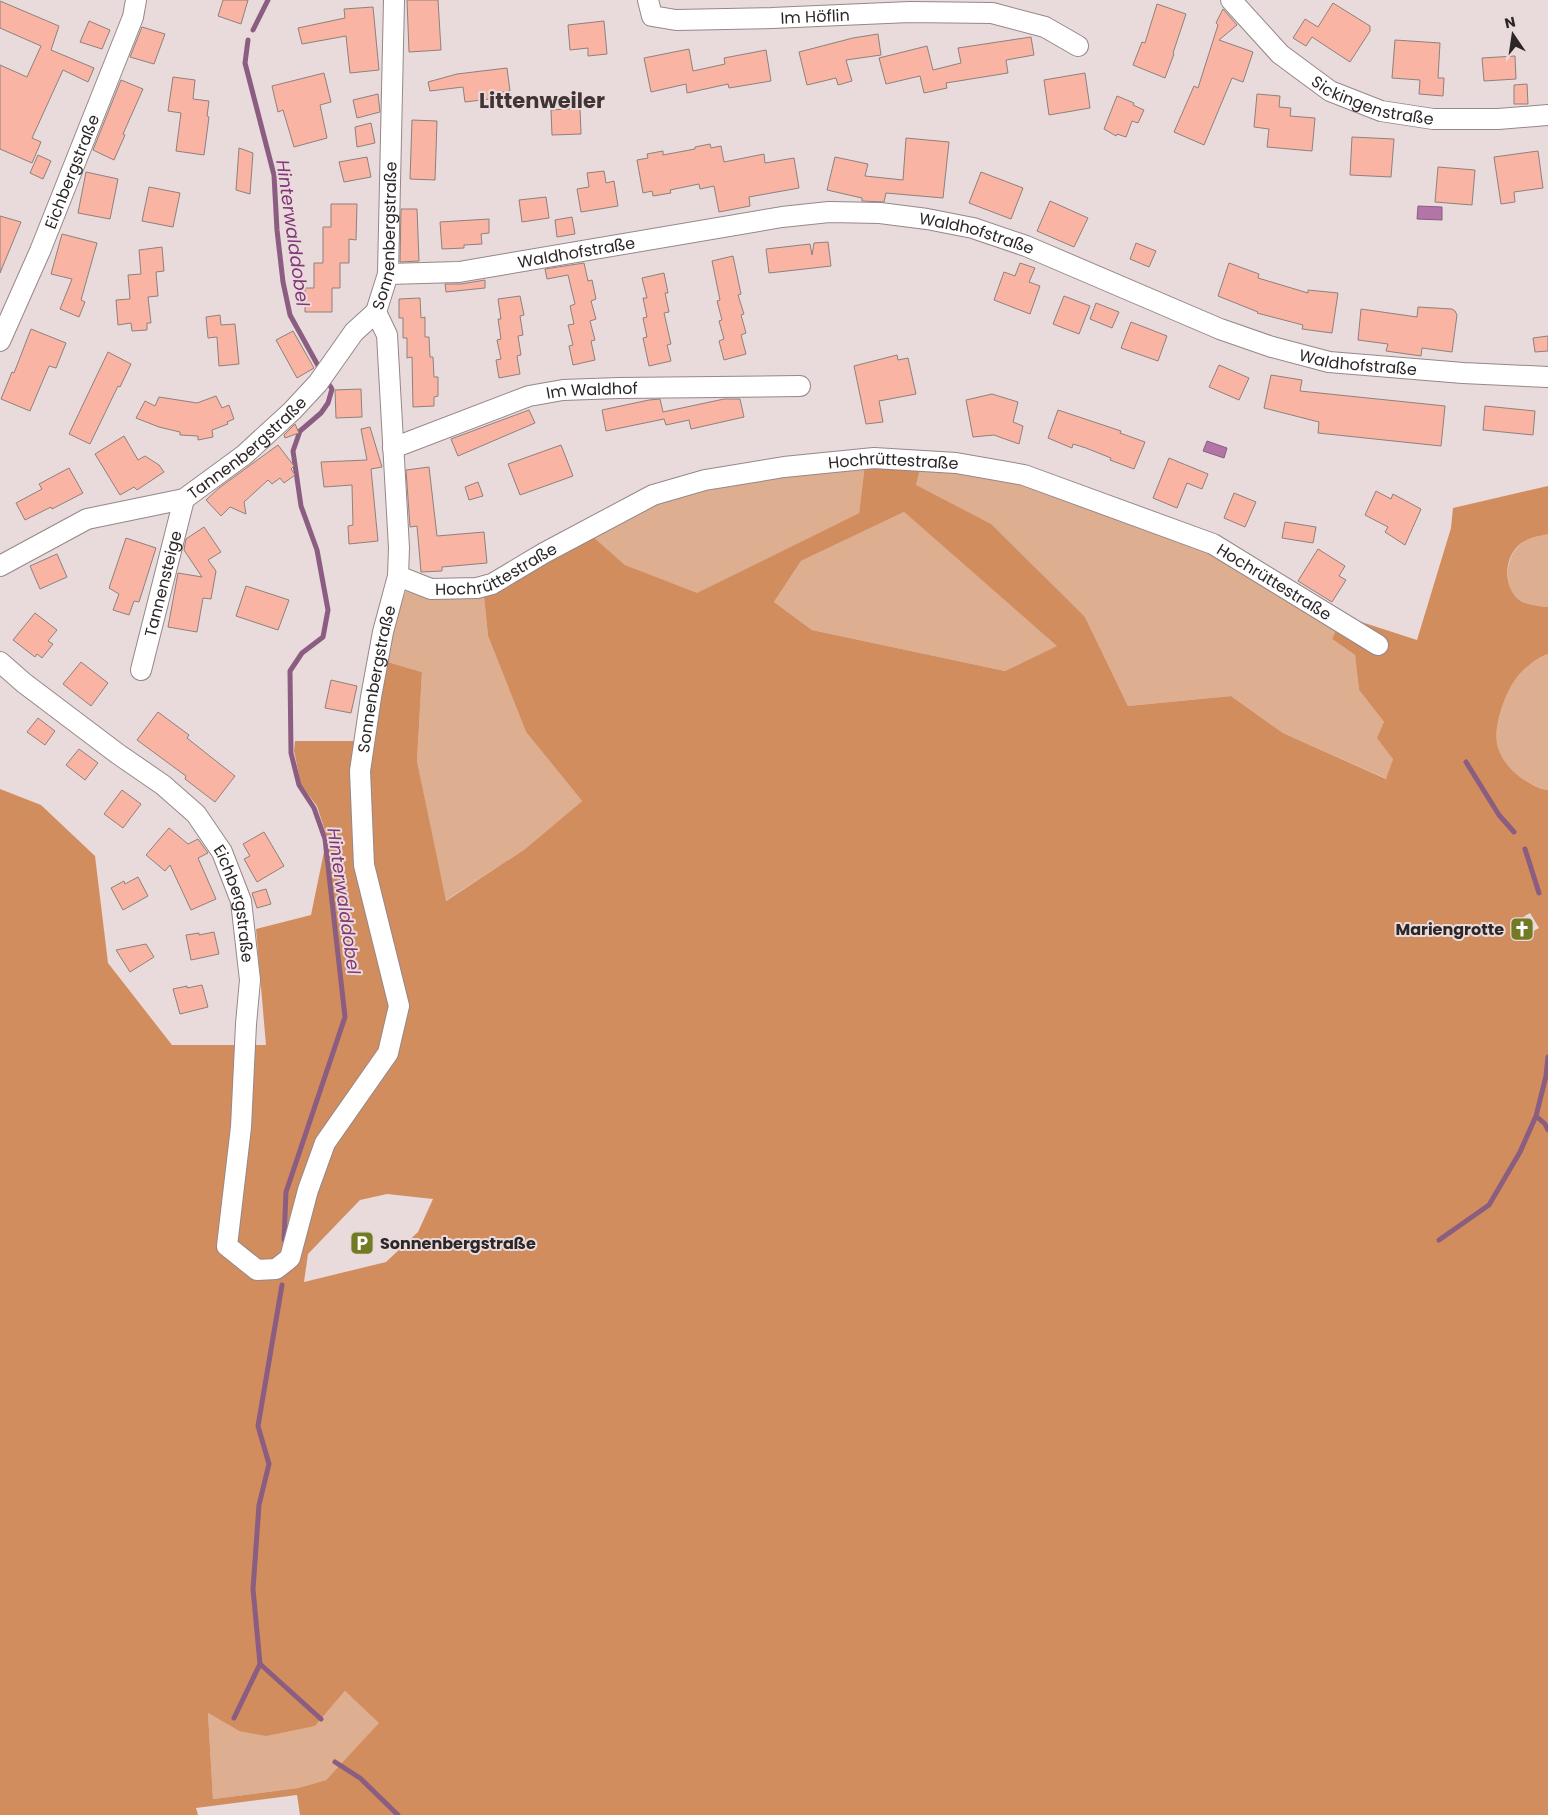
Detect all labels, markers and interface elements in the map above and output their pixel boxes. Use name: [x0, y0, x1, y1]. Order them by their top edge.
street label: Im Höflin: [780, 3, 850, 29]
north arrow: [1488, 10, 1538, 60]
text: N: [1503, 11, 1517, 33]
street label: Sickingenstraße: [1307, 70, 1435, 130]
district label: Littenweiler: [479, 86, 605, 115]
street label: Eichbergstraße: [38, 111, 105, 232]
water label: Hinterwalddobel: [270, 158, 316, 308]
street label: Sonnenbergstraße: [366, 161, 402, 313]
street label: Waldhofstraße: [917, 206, 1038, 260]
street label: Waldhofstraße: [516, 231, 637, 273]
street label: Waldhofstraße: [1297, 343, 1418, 381]
street label: Im Waldhof: [544, 376, 638, 404]
street label: Tannenbergstraße: [182, 391, 312, 505]
street label: Hochrüttestraße: [827, 446, 959, 475]
street label: Tannensteige: [138, 528, 187, 639]
street label: Hochrüttestraße: [435, 537, 561, 600]
street label: Hochrüttestraße: [1213, 538, 1336, 626]
street label: Sonnenbergstraße: [351, 603, 401, 754]
water label: Hinterwalddobel: [321, 826, 367, 976]
street label: Eichbergstraße: [209, 840, 259, 964]
church icon: Mariengrotte: [1509, 916, 1535, 942]
place label: Mariengrotte: [1395, 918, 1504, 941]
parking icon: Sonnenbergstraße: [349, 1230, 375, 1256]
place label: Sonnenbergstraße: [380, 1232, 536, 1255]

